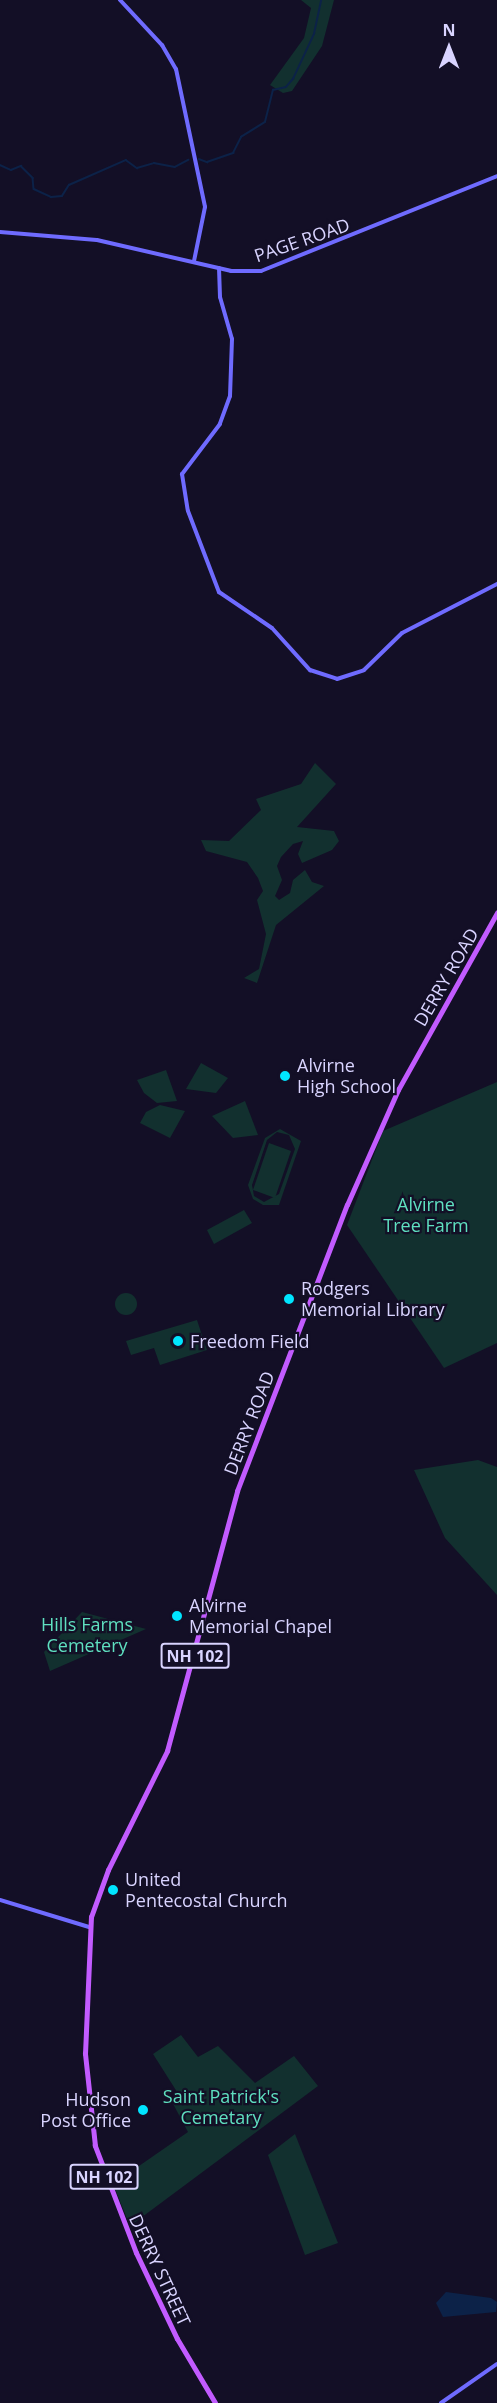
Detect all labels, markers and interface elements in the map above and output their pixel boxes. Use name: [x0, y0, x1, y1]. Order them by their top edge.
north arrow: [419, 18, 479, 78]
text: N: [442, 19, 456, 41]
street label: PAGE ROAD: [251, 214, 353, 266]
street label: DERRY ROAD: [409, 924, 483, 1030]
place label: Alvirne High School: [297, 1055, 396, 1098]
marker: Alvirne High School: [278, 1069, 292, 1083]
park label: Alvirne Tree Farm: [383, 1194, 469, 1236]
place label: Rodgers Memorial Library: [301, 1278, 445, 1320]
marker: Rodgers Memorial Library: [282, 1292, 296, 1306]
place label: Freedom Field: [190, 1330, 310, 1352]
marker: Freedom Field: [171, 1334, 185, 1348]
street label: DERRY ROAD: [219, 1368, 279, 1478]
place label: Alvirne Memorial Chapel: [189, 1595, 332, 1638]
marker: Alvirne Memorial Chapel: [170, 1609, 184, 1623]
park label: Hills Farms Cemetery: [41, 1614, 133, 1656]
road number: NH 102: [160, 1643, 230, 1669]
place label: United Pentecostal Church: [125, 1869, 288, 1912]
marker: United Pentecostal Church: [106, 1883, 120, 1897]
park label: Saint Patrick's Cemetary: [163, 2086, 279, 2128]
place label: Hudson Post Office: [40, 2089, 131, 2132]
marker: Hudson Post Office: [136, 2103, 150, 2117]
road number: NH 102: [70, 2164, 138, 2190]
street label: DERRY STREET: [125, 2211, 195, 2329]

